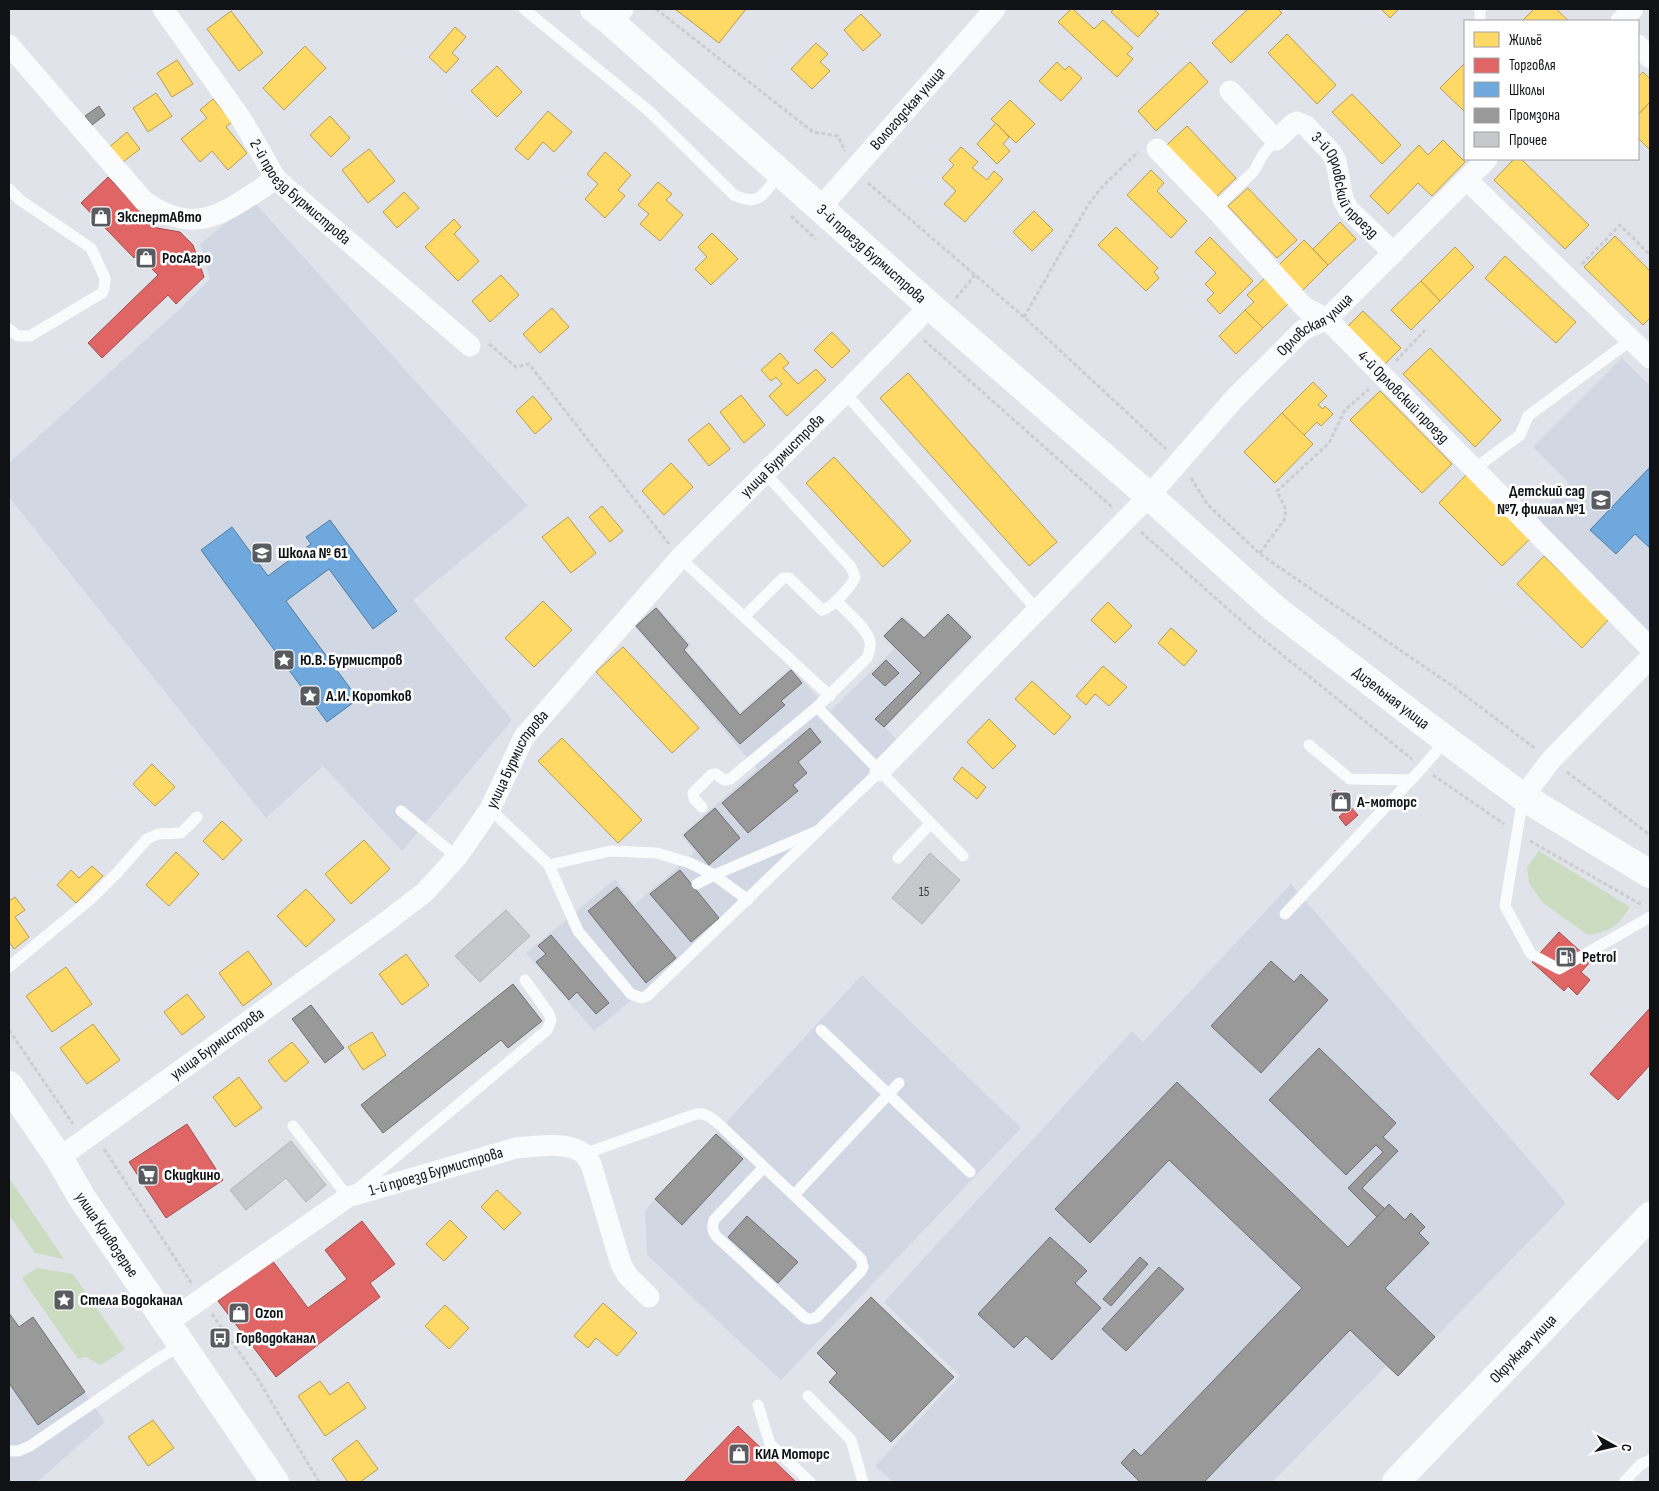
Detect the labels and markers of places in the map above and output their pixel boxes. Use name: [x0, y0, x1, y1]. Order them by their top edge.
shop icon: ЭкспертАвто: [89, 205, 113, 229]
place label: ЭкспертАвто: [117, 208, 202, 227]
shop icon: РосАгро: [134, 246, 158, 270]
place label: РосАгро: [162, 249, 211, 268]
place label: Детский сад №7, филиал №1: [1497, 482, 1586, 519]
school or university icon: Детский сад №7, филиал №1: [1589, 488, 1613, 512]
school or university icon: Школа № 61: [250, 541, 274, 565]
place label: Школа № 61: [278, 544, 348, 563]
place icon: Ю.В. Бурмистров: [272, 648, 296, 672]
place label: Ю.В. Бурмистров: [300, 651, 403, 670]
place icon: А.И. Коротков: [298, 684, 322, 708]
place label: А.И. Коротков: [325, 687, 412, 706]
shop icon: А-моторс: [1329, 790, 1353, 814]
place label: А-моторс: [1356, 793, 1417, 812]
fuel station icon: Petrol: [1554, 945, 1578, 969]
place label: Petrol: [1582, 948, 1616, 967]
supermarket icon: Скидкино: [136, 1163, 160, 1187]
place label: Скидкино: [164, 1166, 221, 1185]
place icon: Стела Водоканал: [52, 1288, 76, 1312]
place label: Стела Водоканал: [80, 1291, 183, 1310]
shop icon: Ozon: [227, 1301, 251, 1325]
place label: Ozon: [255, 1304, 283, 1323]
bus stop icon: Горводоканал: [208, 1326, 232, 1350]
place label: Горводоканал: [236, 1329, 317, 1348]
shop icon: КИА Моторс: [727, 1442, 751, 1466]
place label: КИА Моторс: [755, 1445, 830, 1464]

